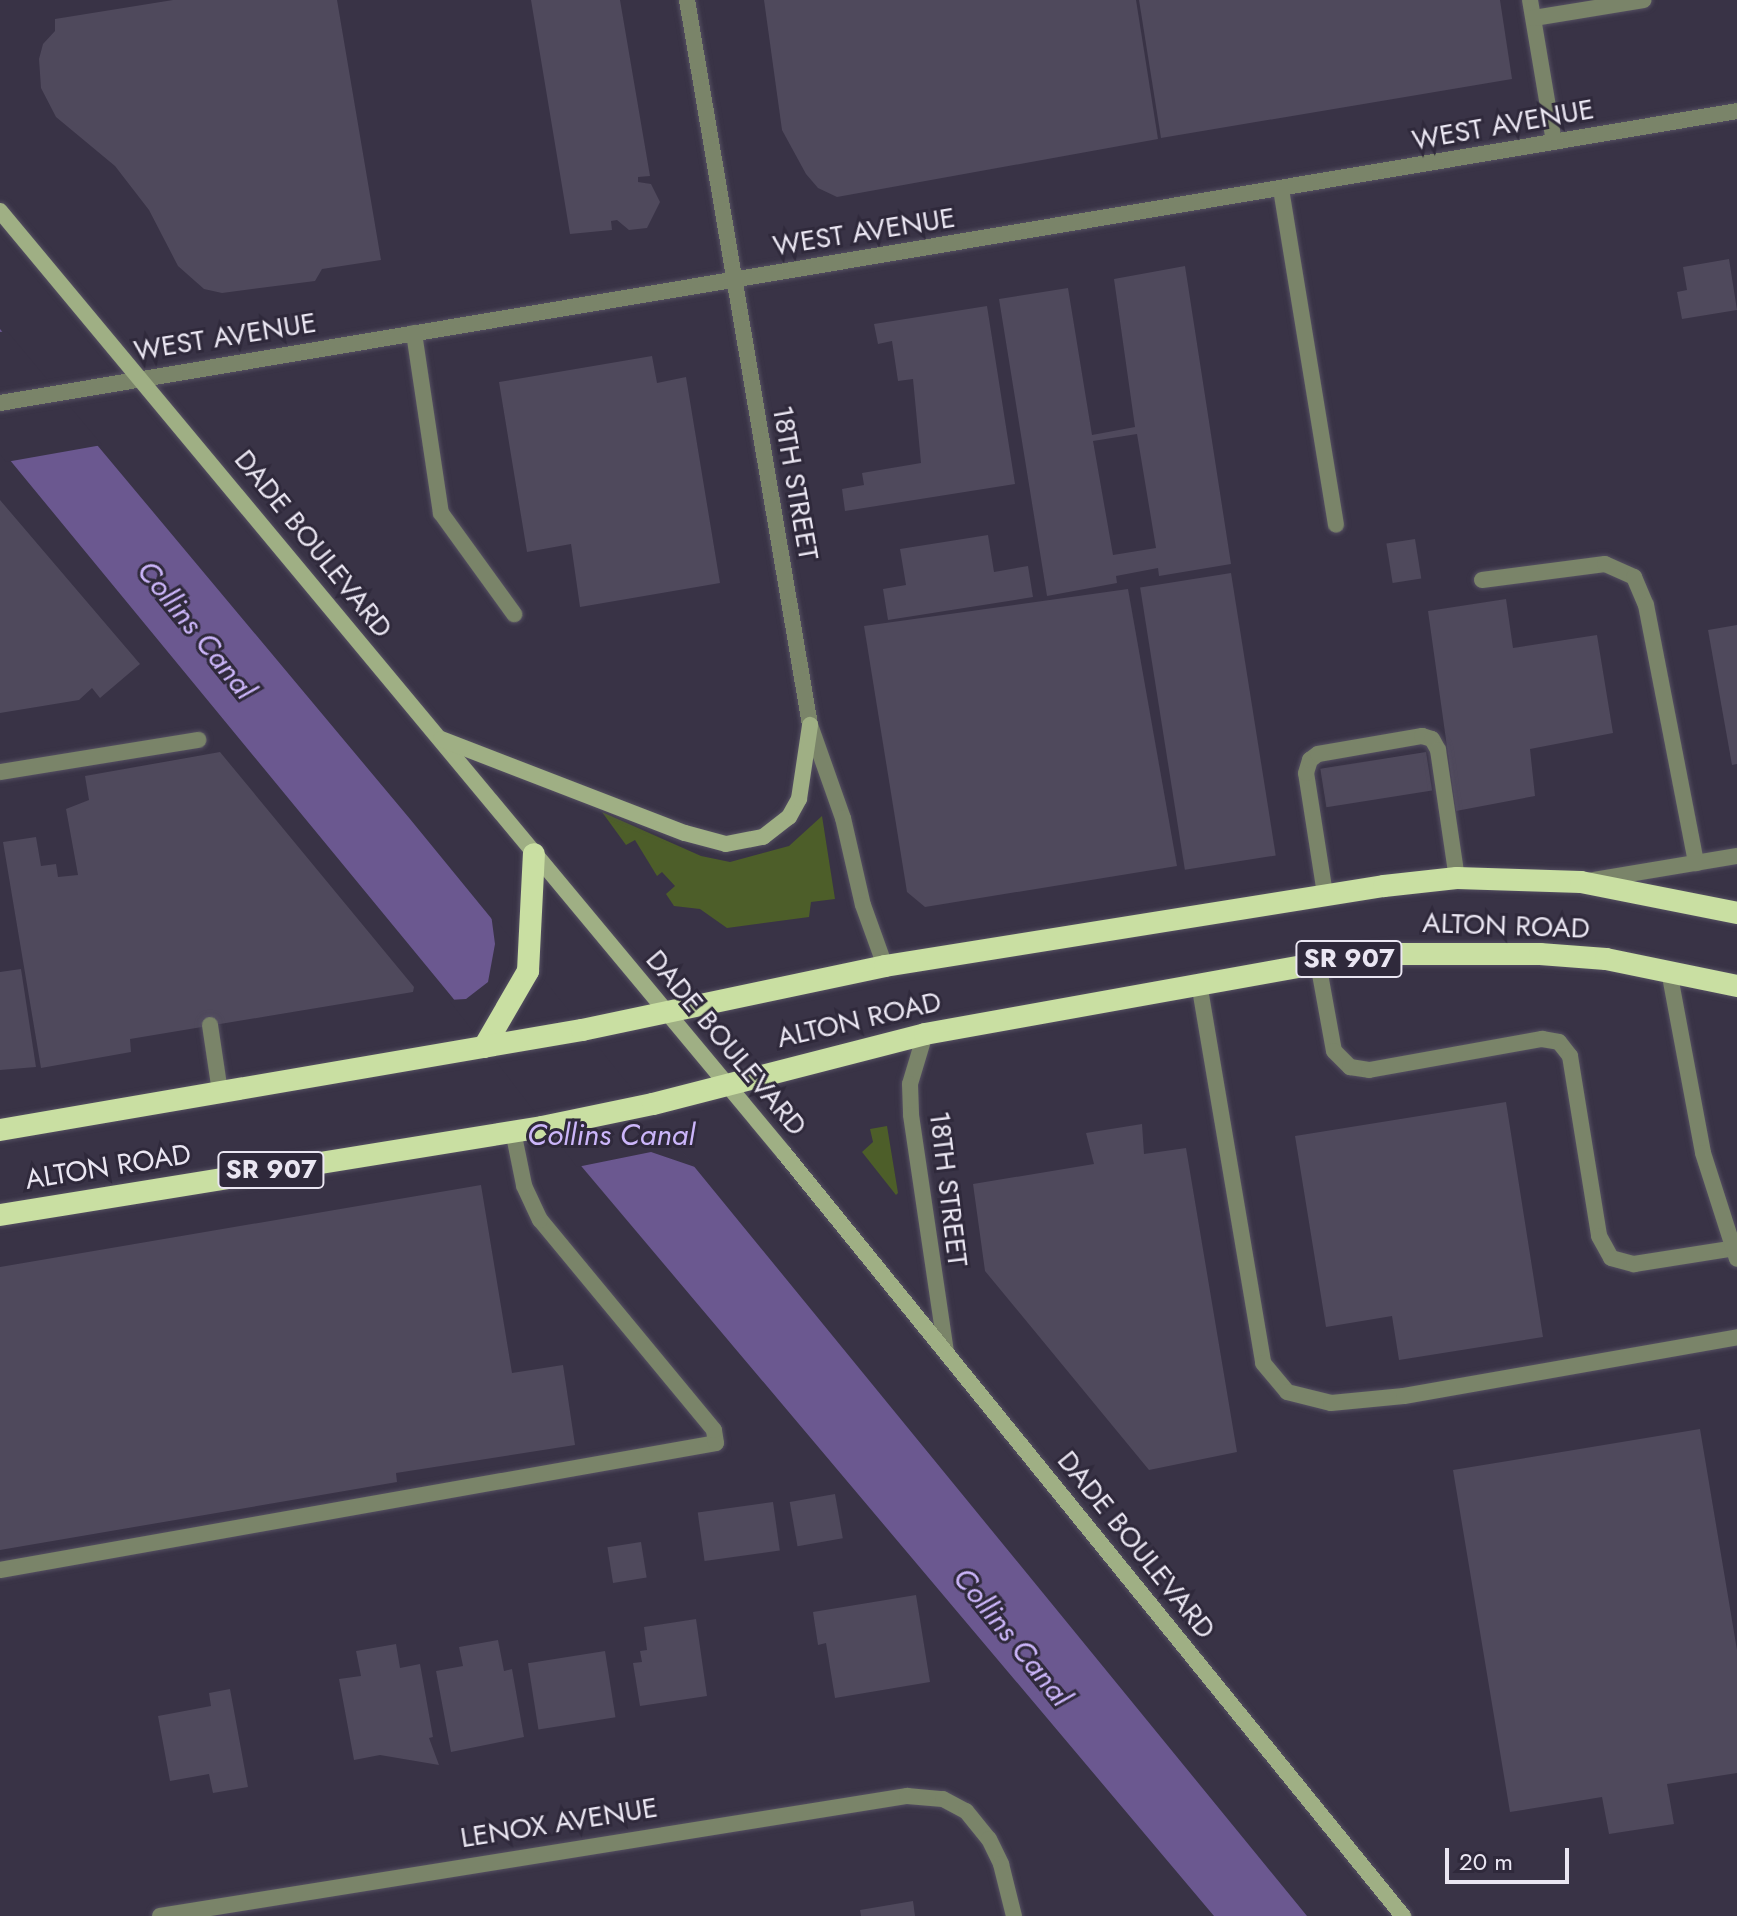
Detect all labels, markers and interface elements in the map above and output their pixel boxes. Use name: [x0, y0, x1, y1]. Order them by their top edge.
street label: WEST AVENUE: [1409, 92, 1597, 158]
street label: WEST AVENUE: [770, 201, 958, 263]
street label: WEST AVENUE: [131, 306, 319, 368]
street label: 18TH STREET: [765, 403, 825, 563]
street label: DADE BOULEVARD: [227, 443, 399, 645]
water label: Collins Canal: [129, 553, 263, 707]
street label: ALTON ROAD: [1422, 906, 1590, 946]
road number: SR 907: [1295, 937, 1403, 981]
street label: DADE BOULEVARD: [639, 943, 813, 1143]
street label: ALTON ROAD: [774, 985, 944, 1055]
street label: 18TH STREET: [922, 1109, 974, 1269]
water label: Collins Canal: [527, 1117, 695, 1153]
street label: ALTON ROAD: [23, 1137, 193, 1197]
road number: SR 907: [217, 1148, 325, 1192]
street label: DADE BOULEVARD: [1050, 1444, 1222, 1646]
water label: Collins Canal: [945, 1560, 1079, 1714]
street label: LENOX AVENUE: [458, 1791, 660, 1855]
scale bar: [1449, 1832, 1573, 1882]
text: 20 m: [1459, 1844, 1513, 1879]

